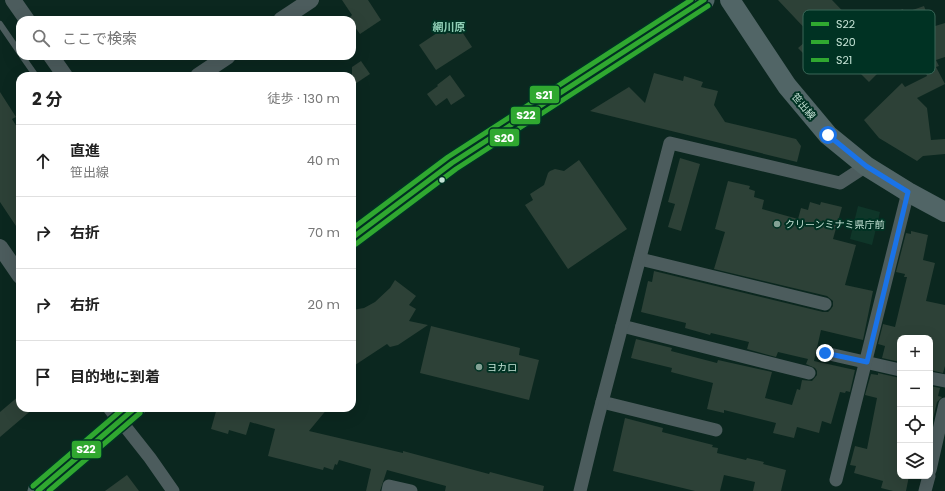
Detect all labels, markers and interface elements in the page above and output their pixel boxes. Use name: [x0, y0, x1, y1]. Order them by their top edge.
legend: [803, 10, 935, 74]
search box: [16, 16, 356, 60]
text: S22: [836, 16, 855, 32]
district label: 網川原: [433, 19, 466, 35]
icon: search: [30, 27, 52, 49]
text: ここで検索: [62, 28, 137, 49]
text: S20: [836, 34, 856, 50]
text: S21: [836, 52, 852, 68]
line badge: S21: [529, 85, 560, 104]
text: 2 分: [32, 87, 62, 111]
text: S21: [535, 87, 553, 103]
text: 徒歩 · 130 m: [267, 89, 340, 108]
street label: 笹出線: [788, 90, 819, 123]
line badge: S22: [510, 106, 541, 125]
text: S22: [516, 107, 536, 123]
route start: [819, 126, 837, 144]
line badge: S20: [489, 128, 520, 147]
text: S20: [494, 130, 514, 146]
text: 直進: [70, 140, 100, 161]
icon: ahead: [32, 150, 54, 172]
text: 40 m: [307, 151, 340, 170]
text: 笹出線: [70, 163, 109, 182]
unlabelled marker: [437, 175, 447, 185]
place label: クリーンミナミ県庁前: [785, 217, 885, 232]
marker: クリーンミナミ県庁前: [772, 219, 782, 229]
icon: right: [32, 222, 54, 244]
text: 右折: [70, 222, 100, 243]
text: 70 m: [308, 223, 340, 242]
icon: right: [32, 294, 54, 316]
text: 右折: [70, 294, 100, 315]
text: 20 m: [307, 295, 340, 314]
map controls: [897, 335, 933, 479]
button: +: [897, 335, 933, 371]
route end: [816, 344, 834, 362]
place label: ヨカロ: [487, 360, 517, 375]
marker: ヨカロ: [474, 362, 484, 372]
icon: arrive: [32, 366, 54, 388]
text: 目的地に到着: [70, 366, 160, 387]
button: −: [897, 371, 933, 407]
button: locate: [897, 407, 933, 443]
line badge: S22: [71, 440, 102, 459]
text: S22: [76, 441, 96, 457]
button: layers: [897, 443, 933, 479]

